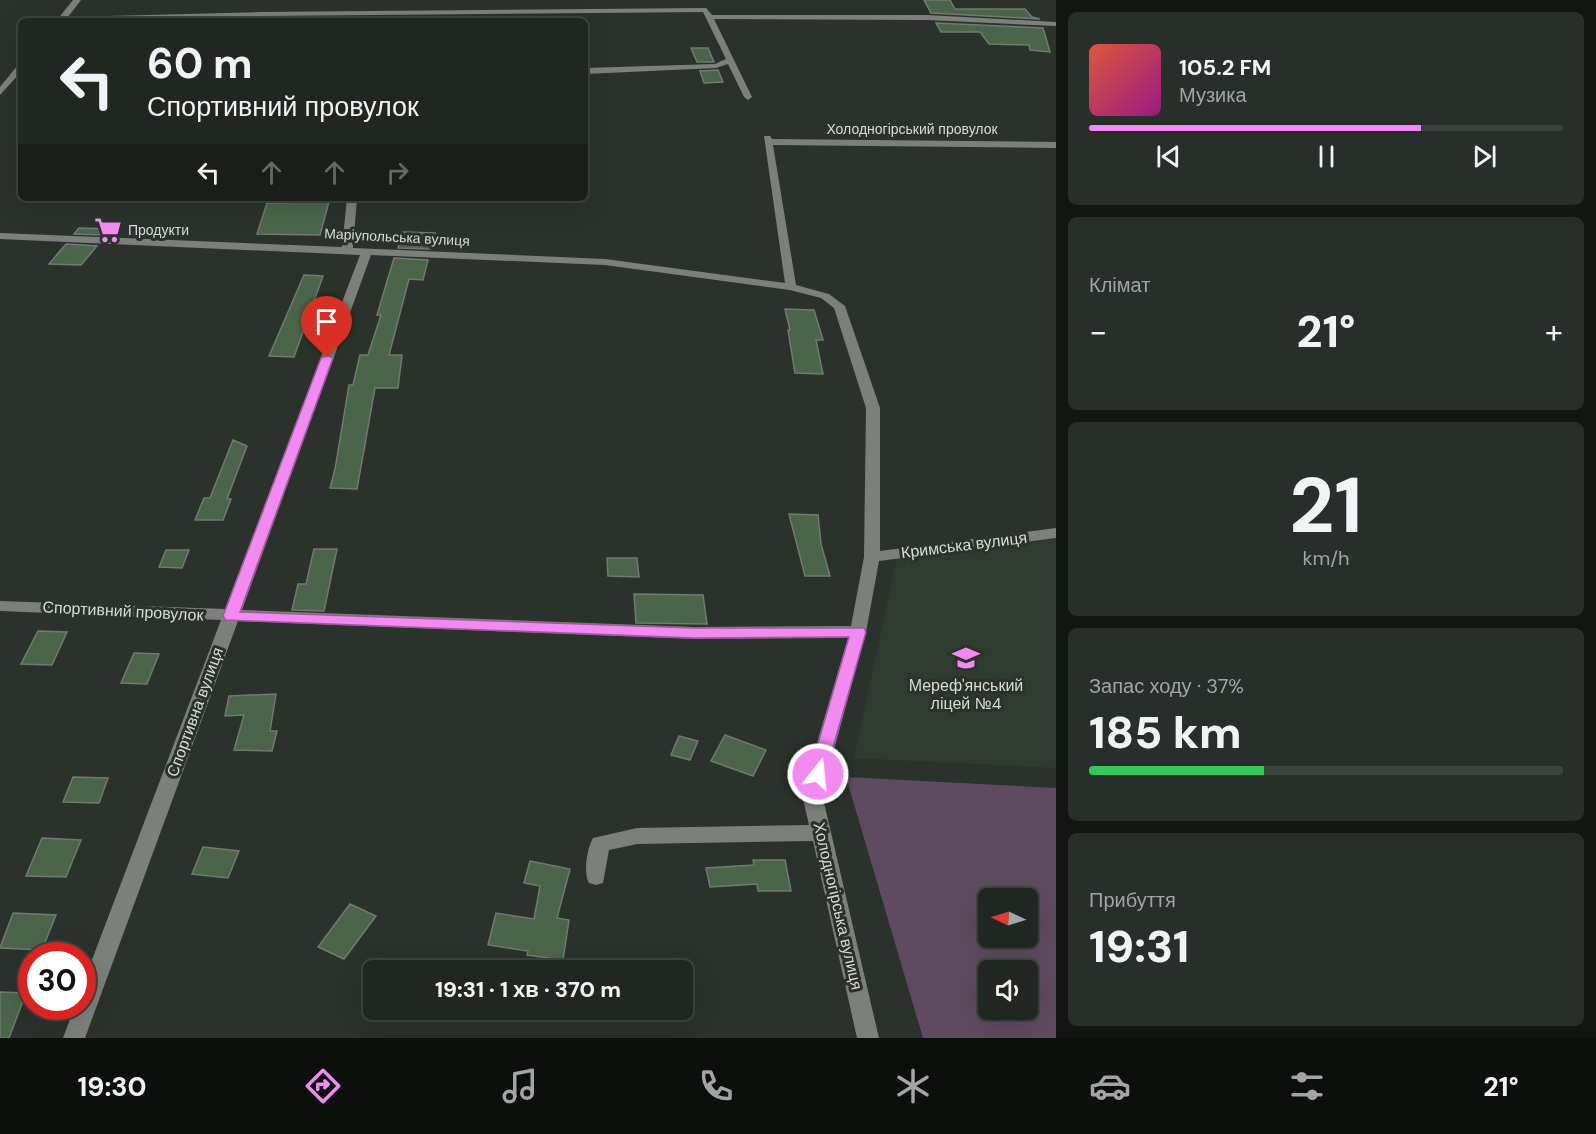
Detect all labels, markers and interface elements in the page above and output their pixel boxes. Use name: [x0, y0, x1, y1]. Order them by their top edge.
text: 60 m: [147, 36, 253, 91]
icon: left: [48, 42, 126, 120]
text: 105.2 FM: [1179, 53, 1271, 82]
text: Музика: [1179, 82, 1247, 108]
text: Спортивний провулок: [147, 89, 419, 124]
street label: Холодногірський провулок: [826, 120, 998, 138]
icon: previous: [1152, 140, 1185, 173]
icon: pause: [1310, 140, 1343, 173]
icon: next: [1468, 140, 1501, 173]
icon: left: [192, 156, 225, 189]
icon: ahead: [255, 156, 288, 189]
icon: ahead: [318, 156, 351, 189]
icon: right: [381, 156, 414, 189]
supermarket icon: Продукти: [93, 215, 123, 245]
place label: Продукти: [128, 221, 189, 239]
street label: Маріупольська вулиця: [324, 224, 470, 250]
text: Клімат: [1089, 272, 1150, 298]
pin: [301, 296, 352, 358]
text: 21°: [1296, 302, 1356, 361]
icon: arrive: [310, 305, 343, 338]
text: −: [1089, 310, 1107, 353]
text: +: [1545, 310, 1563, 353]
text: 21: [1289, 455, 1363, 556]
street label: Кримська вулиця: [900, 527, 1028, 563]
text: km/h: [1302, 545, 1350, 571]
street label: Спортивний провулок: [42, 596, 205, 626]
school or university icon: Мереф'янський ліцей №4: [951, 643, 981, 673]
street label: Спортивна вулиця: [162, 644, 228, 780]
text: Запас ходу · 37%: [1089, 673, 1244, 699]
place label: Мереф'янський ліцей №4: [909, 675, 1023, 714]
text: 185 km: [1089, 703, 1242, 762]
position arrow: [786, 742, 850, 806]
street label: Холодногірська вулиця: [809, 820, 867, 992]
text: Прибуття: [1089, 887, 1176, 913]
north arrow: [978, 888, 1038, 948]
map controls: [978, 888, 1038, 1020]
text: 19:31: [1089, 917, 1189, 976]
speed limit sign: 30: [18, 942, 96, 1020]
button: sound: [978, 960, 1038, 1020]
text: 19:31 · 1 хв · 370 m: [435, 975, 621, 1004]
icon: directions: [302, 1065, 344, 1107]
icon: music: [499, 1065, 541, 1107]
icon: phone: [695, 1065, 737, 1107]
icon: climate: [892, 1065, 934, 1107]
icon: car: [1089, 1065, 1131, 1107]
icon: filters: [1286, 1065, 1328, 1107]
text: 19:30: [77, 1069, 147, 1104]
text: 21°: [1483, 1069, 1518, 1104]

